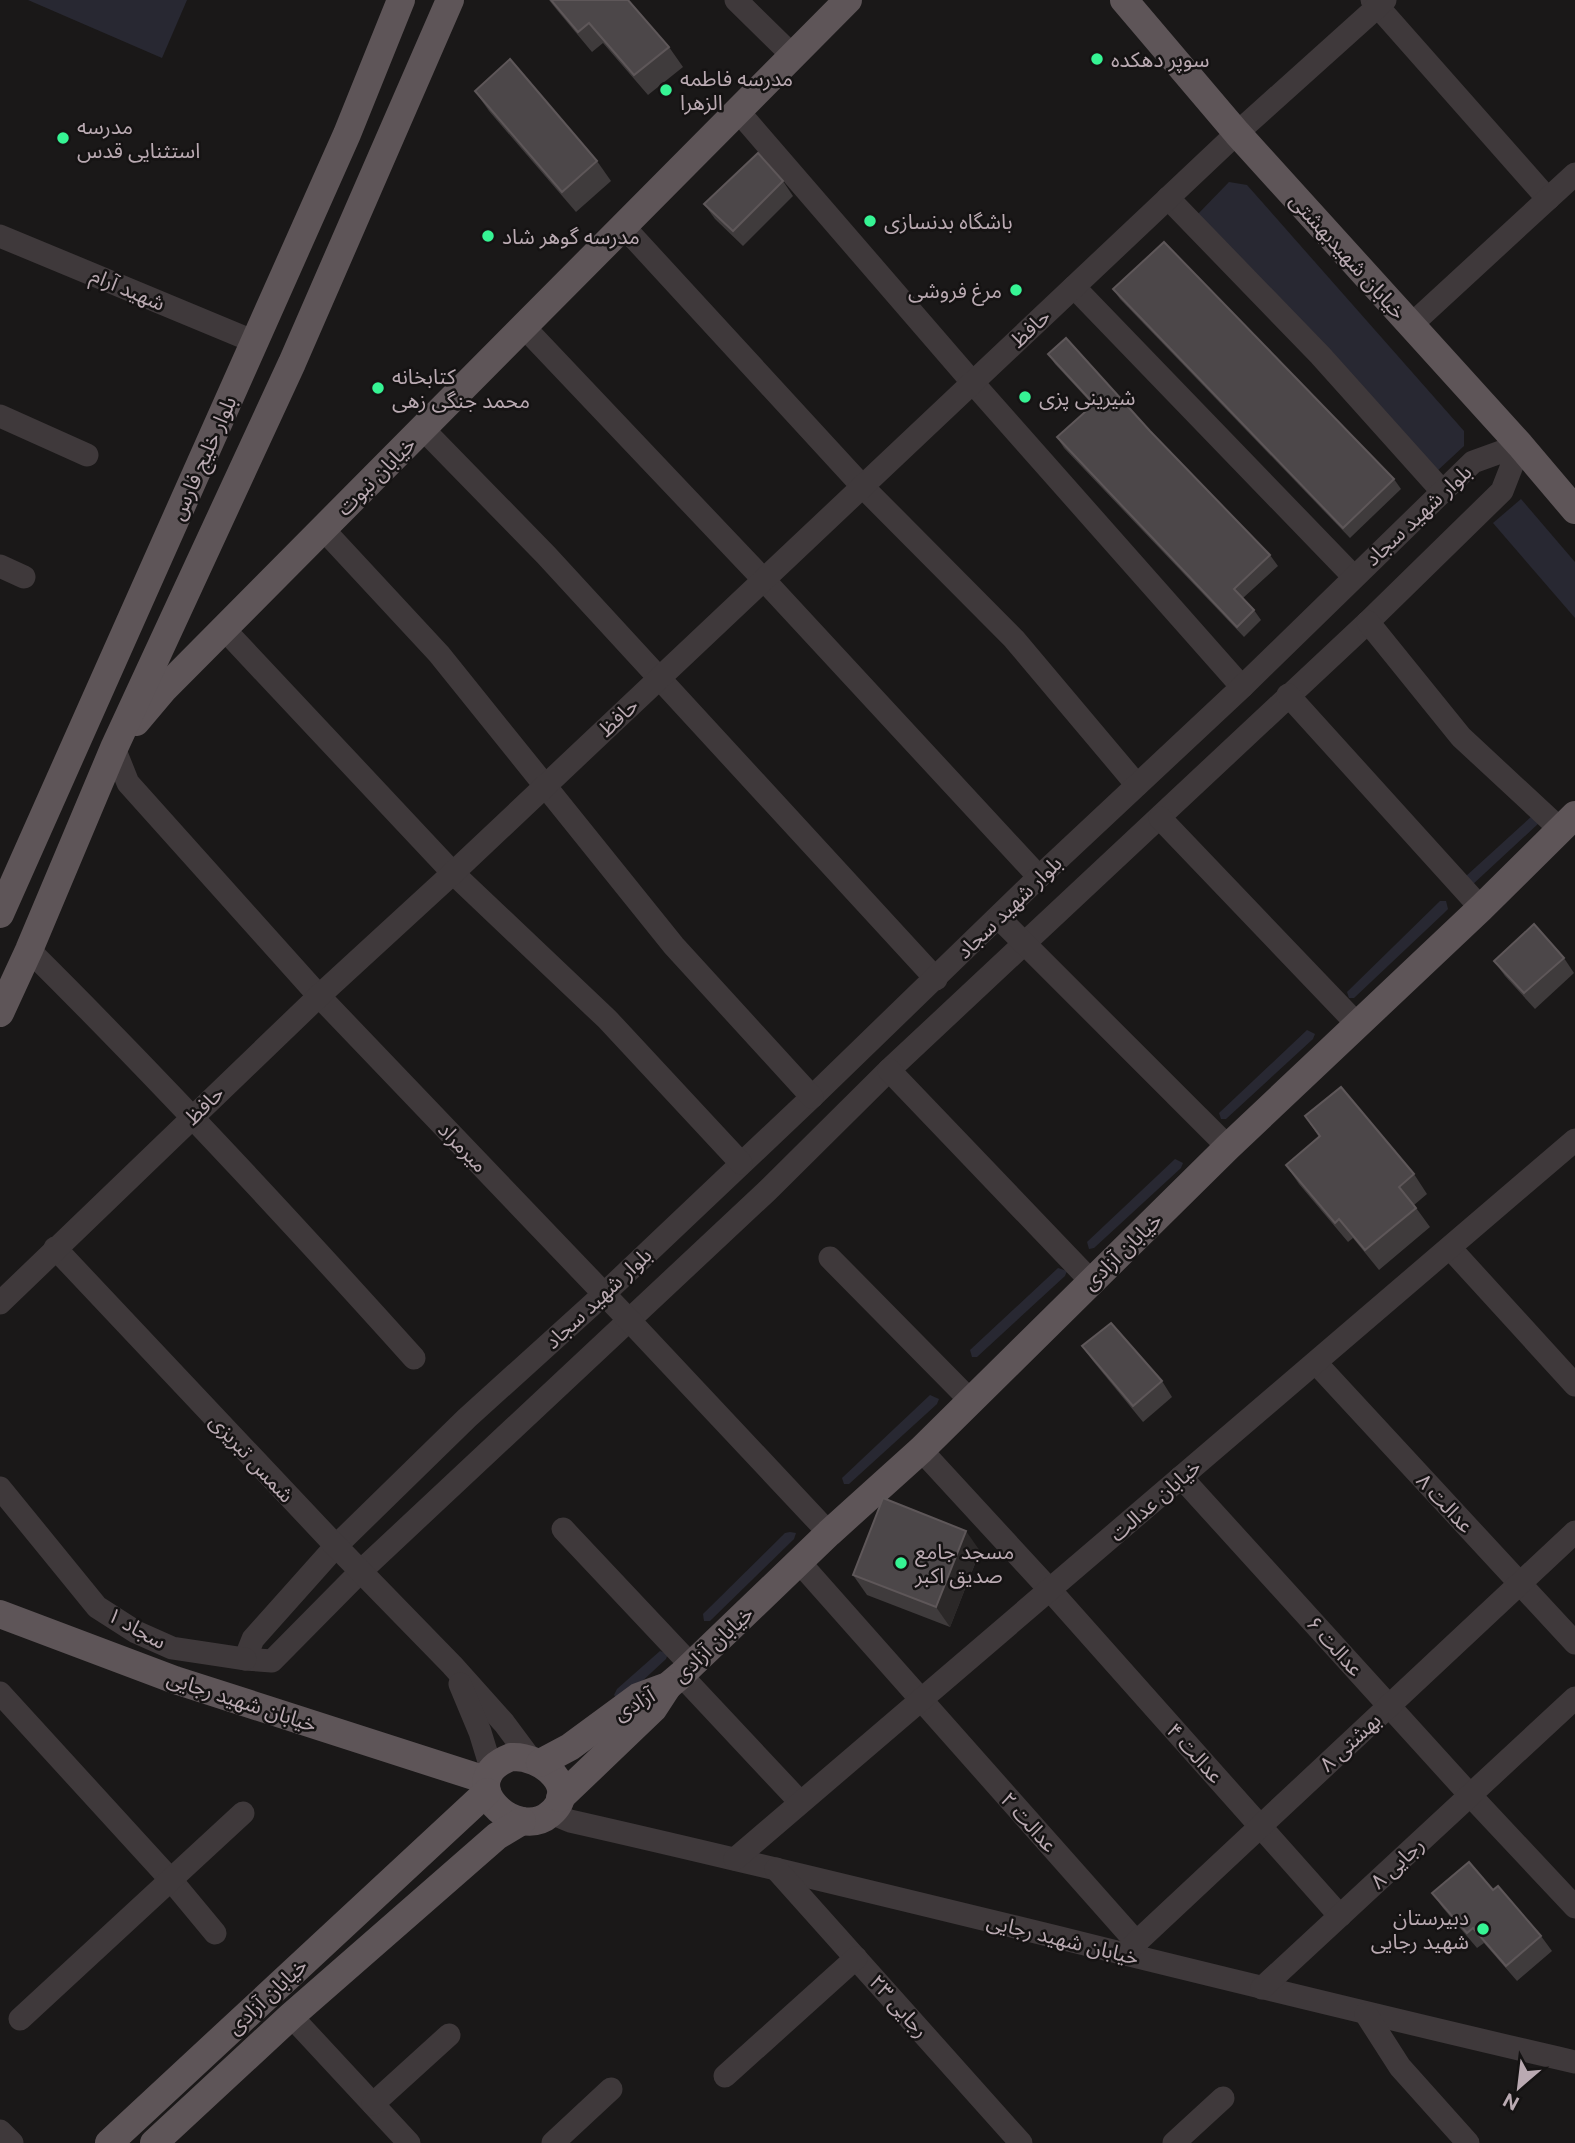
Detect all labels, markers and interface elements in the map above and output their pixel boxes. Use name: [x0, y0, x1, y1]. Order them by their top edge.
place label: سوپر دهکده: [1111, 47, 1210, 73]
marker: سوپر دهکده: [1089, 51, 1105, 67]
place label: مدرسه فاطمه الزهرا: [680, 66, 793, 115]
marker: مدرسه فاطمه الزهرا: [658, 82, 674, 98]
place label: مدرسه استثنایی قدس: [77, 114, 200, 163]
marker: مدرسه استثنایی قدس: [55, 130, 71, 146]
street label: خیابان شهیدبهشتی: [1285, 188, 1411, 324]
place label: باشگاه بدنسازی: [884, 209, 1013, 234]
marker: باشگاه بدنسازی: [862, 213, 878, 229]
place label: مدرسه گوهر شاد: [502, 224, 640, 249]
marker: مدرسه گوهر شاد: [480, 228, 496, 244]
street label: شهید آرام: [85, 262, 169, 320]
place label: مرغ فروشی: [908, 278, 1002, 306]
marker: مرغ فروشی: [1008, 282, 1024, 298]
street label: حافظ: [1005, 303, 1055, 353]
place label: کتابخانه محمد جنگی زهی: [392, 364, 530, 413]
marker: کتابخانه محمد جنگی زهی: [370, 380, 386, 396]
place label: شیرینی پزی: [1039, 385, 1136, 411]
marker: شیرینی پزی: [1017, 389, 1033, 405]
street label: بلوار خلیج فارس: [165, 392, 244, 525]
street label: خیابان نبوت: [331, 431, 421, 521]
street label: بلوار شهید سجاد: [1359, 459, 1477, 571]
street label: حافظ: [593, 692, 643, 742]
street label: بلوار شهید سجاد: [951, 850, 1067, 964]
street label: حافظ: [179, 1080, 229, 1130]
street label: میرمراد: [433, 1117, 493, 1177]
street label: خیابان آزادی: [1077, 1207, 1167, 1295]
street label: بلوار شهید سجاد: [539, 1242, 657, 1354]
street label: شمس تبریزی: [205, 1408, 299, 1508]
street label: خیابان عدالت: [1104, 1454, 1206, 1546]
street label: عدالت ۸: [1411, 1468, 1479, 1538]
place label: مسجد جامع صدیق اکبر: [914, 1539, 1014, 1589]
marker: مسجد جامع صدیق اکبر: [893, 1555, 909, 1571]
street label: خیابان آزادی: [668, 1601, 758, 1687]
street label: سجاد ۱: [103, 1602, 171, 1654]
street label: عدالت ۶: [1302, 1611, 1368, 1681]
street label: خیابان شهید رجایی: [164, 1665, 320, 1737]
street label: آزادی: [609, 1682, 660, 1726]
street label: بهشتی ۸: [1314, 1707, 1386, 1777]
street label: عدالت ۴: [1162, 1718, 1228, 1788]
street label: عدالت ۲: [996, 1787, 1062, 1857]
street label: رجایی ۸: [1365, 1832, 1429, 1894]
place label: دبیرستان شهید رجایی: [1371, 1905, 1469, 1954]
street label: خیابان شهید رجایی: [984, 1908, 1142, 1970]
marker: دبیرستان شهید رجایی: [1475, 1921, 1491, 1937]
street label: خیابان آزادی: [222, 1953, 312, 2039]
street label: رجایی ۲۳: [864, 1969, 934, 2043]
north arrow: [1484, 2052, 1554, 2122]
text: N: [1499, 2089, 1523, 2115]

